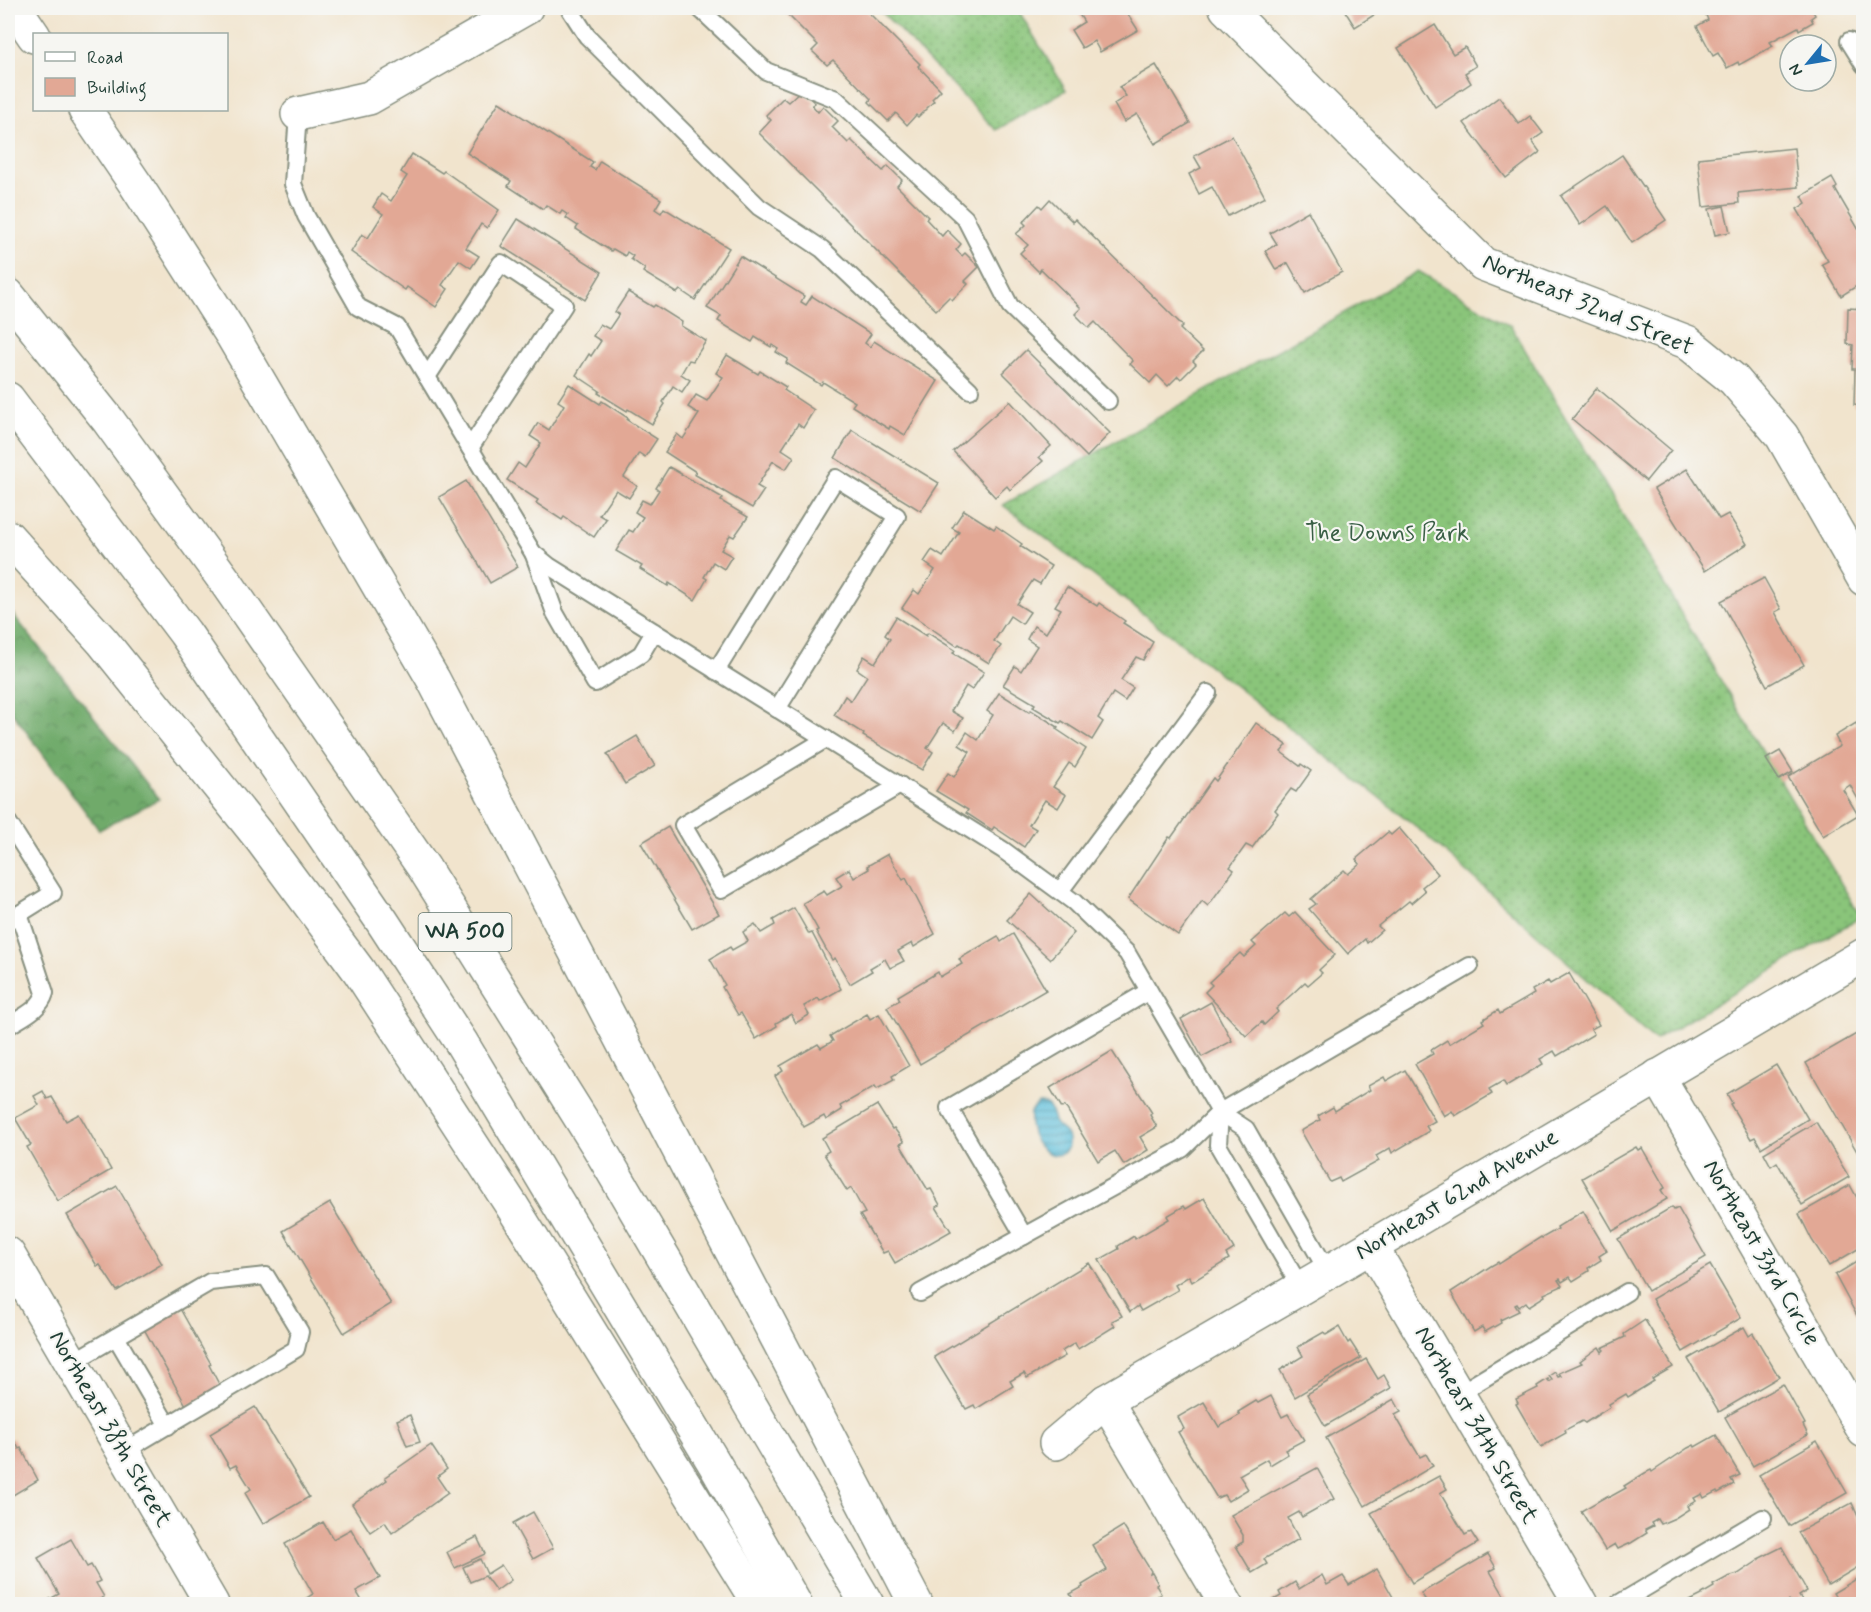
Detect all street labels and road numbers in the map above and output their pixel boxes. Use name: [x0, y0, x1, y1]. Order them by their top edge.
street label: Northeast 32nd Street: [1478, 247, 1698, 363]
road number: WA 500: [418, 913, 512, 951]
street label: Northeast 62nd Avenue: [1350, 1122, 1564, 1268]
street label: Northeast 33rd Circle: [1695, 1154, 1827, 1352]
street label: Northeast 34th Street: [1407, 1321, 1545, 1529]
street label: Northeast 38th Street: [41, 1325, 179, 1533]

